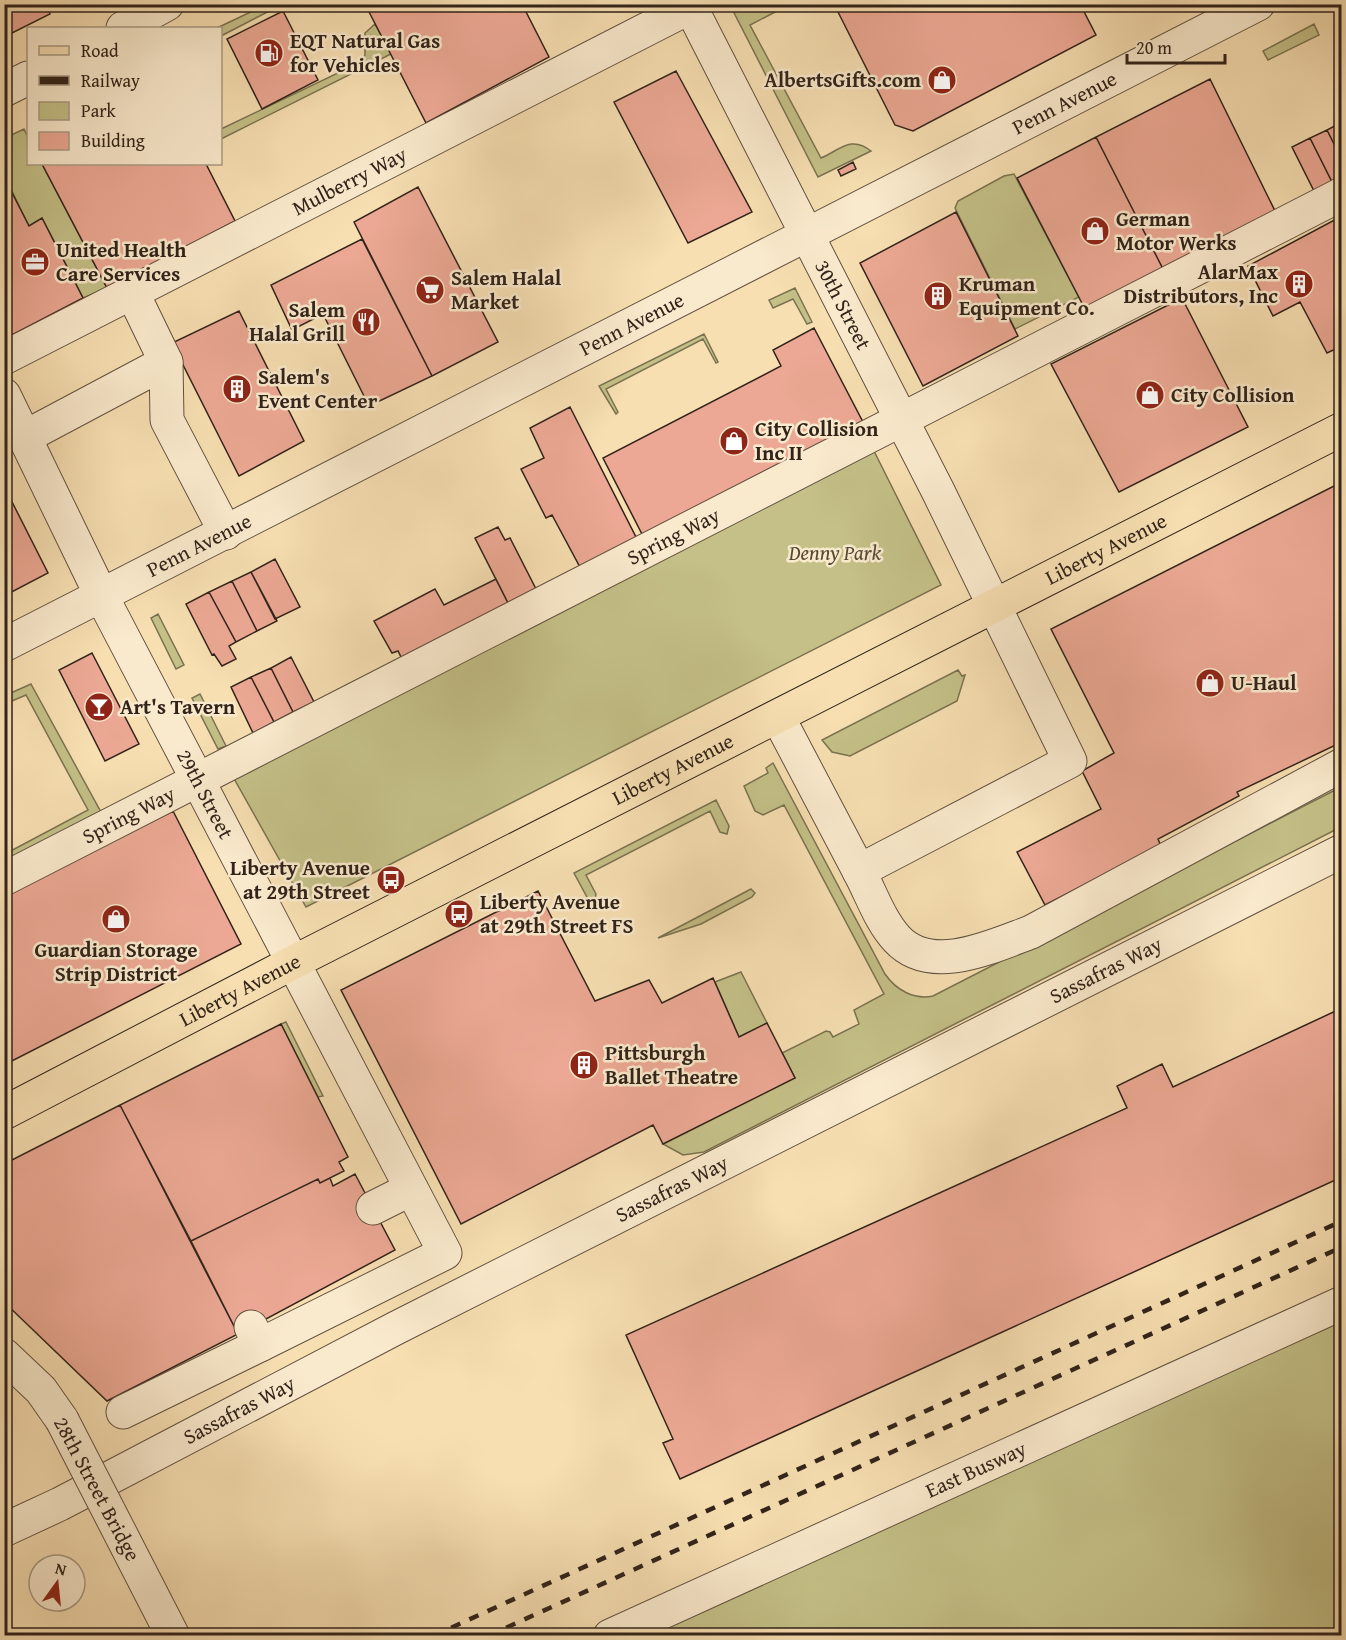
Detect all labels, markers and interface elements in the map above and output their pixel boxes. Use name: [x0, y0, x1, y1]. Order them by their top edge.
place label: EQT Natural Gas for Vehicles: [290, 25, 440, 80]
legend: [27, 27, 222, 165]
scale bar: [1127, 27, 1224, 65]
text: 20 m: [1136, 34, 1172, 61]
text: Road: [81, 37, 119, 64]
fuel station icon: EQT Natural Gas for Vehicles: [253, 37, 285, 69]
street label: Penn Avenue: [1006, 63, 1122, 142]
place label: AlbertsGifts.com: [764, 64, 921, 95]
shop icon: AlbertsGifts.com: [926, 64, 958, 96]
text: Railway: [81, 67, 140, 94]
text: Park: [81, 97, 117, 124]
text: Building: [81, 127, 145, 154]
street label: Mulberry Way: [286, 138, 412, 223]
place label: German Motor Werks: [1116, 203, 1237, 258]
shop icon: German Motor Werks: [1079, 215, 1111, 247]
place label: United Health Care Services: [56, 234, 187, 289]
office icon: United Health Care Services: [19, 246, 51, 278]
street label: 30th Street: [807, 254, 880, 356]
place label: AlarMax Distributors, Inc: [1124, 256, 1278, 311]
place label: Salem Halal Market: [451, 262, 562, 317]
place label: Kruman Equipment Co.: [959, 268, 1095, 323]
building icon: AlarMax Distributors, Inc: [1283, 268, 1315, 300]
supermarket icon: Salem Halal Market: [414, 274, 446, 306]
building icon: Kruman Equipment Co.: [922, 280, 954, 312]
street label: Penn Avenue: [574, 284, 689, 363]
place label: Salem Halal Grill: [249, 294, 345, 349]
restaurant icon: Salem Halal Grill: [350, 306, 382, 338]
place label: Salem's Event Center: [258, 361, 378, 416]
building icon: Salem's Event Center: [221, 373, 253, 405]
shop icon: City Collision: [1134, 379, 1166, 411]
place label: City Collision: [1171, 379, 1295, 410]
place label: City Collision Inc II: [755, 413, 879, 468]
shop icon: City Collision Inc II: [718, 425, 750, 457]
street label: Spring Way: [621, 499, 725, 573]
street label: Penn Avenue: [141, 505, 257, 585]
street label: Liberty Avenue: [1040, 505, 1172, 592]
park label: Denny Park: [788, 537, 882, 568]
shop icon: U-Haul: [1194, 667, 1226, 699]
place label: U-Haul: [1231, 667, 1297, 698]
bar icon: Art's Tavern: [83, 691, 115, 723]
place label: Art's Tavern: [120, 691, 236, 722]
street label: Liberty Avenue: [606, 725, 739, 813]
street label: 29th Street: [169, 744, 242, 845]
street label: Spring Way: [77, 778, 181, 851]
place label: Liberty Avenue at 29th Street: [230, 852, 370, 907]
bus stop icon: Liberty Avenue at 29th Street: [375, 864, 407, 896]
place label: Liberty Avenue at 29th Street FS: [480, 886, 633, 941]
bus stop icon: Liberty Avenue at 29th Street FS: [443, 898, 475, 930]
shop icon: Guardian Storage Strip District: [100, 903, 132, 935]
street label: Sassafras Way: [1044, 928, 1168, 1011]
place label: Guardian Storage Strip District: [34, 934, 198, 989]
street label: Liberty Avenue: [174, 945, 306, 1034]
place label: Pittsburgh Ballet Theatre: [605, 1037, 738, 1092]
building icon: Pittsburgh Ballet Theatre: [568, 1049, 600, 1081]
street label: Sassafras Way: [610, 1147, 734, 1230]
street label: Sassafras Way: [178, 1367, 301, 1452]
street label: 28th Street Bridge: [46, 1411, 149, 1567]
street label: East Busway: [920, 1432, 1032, 1505]
north arrow: [27, 1553, 87, 1613]
text: N: [53, 1556, 69, 1582]

